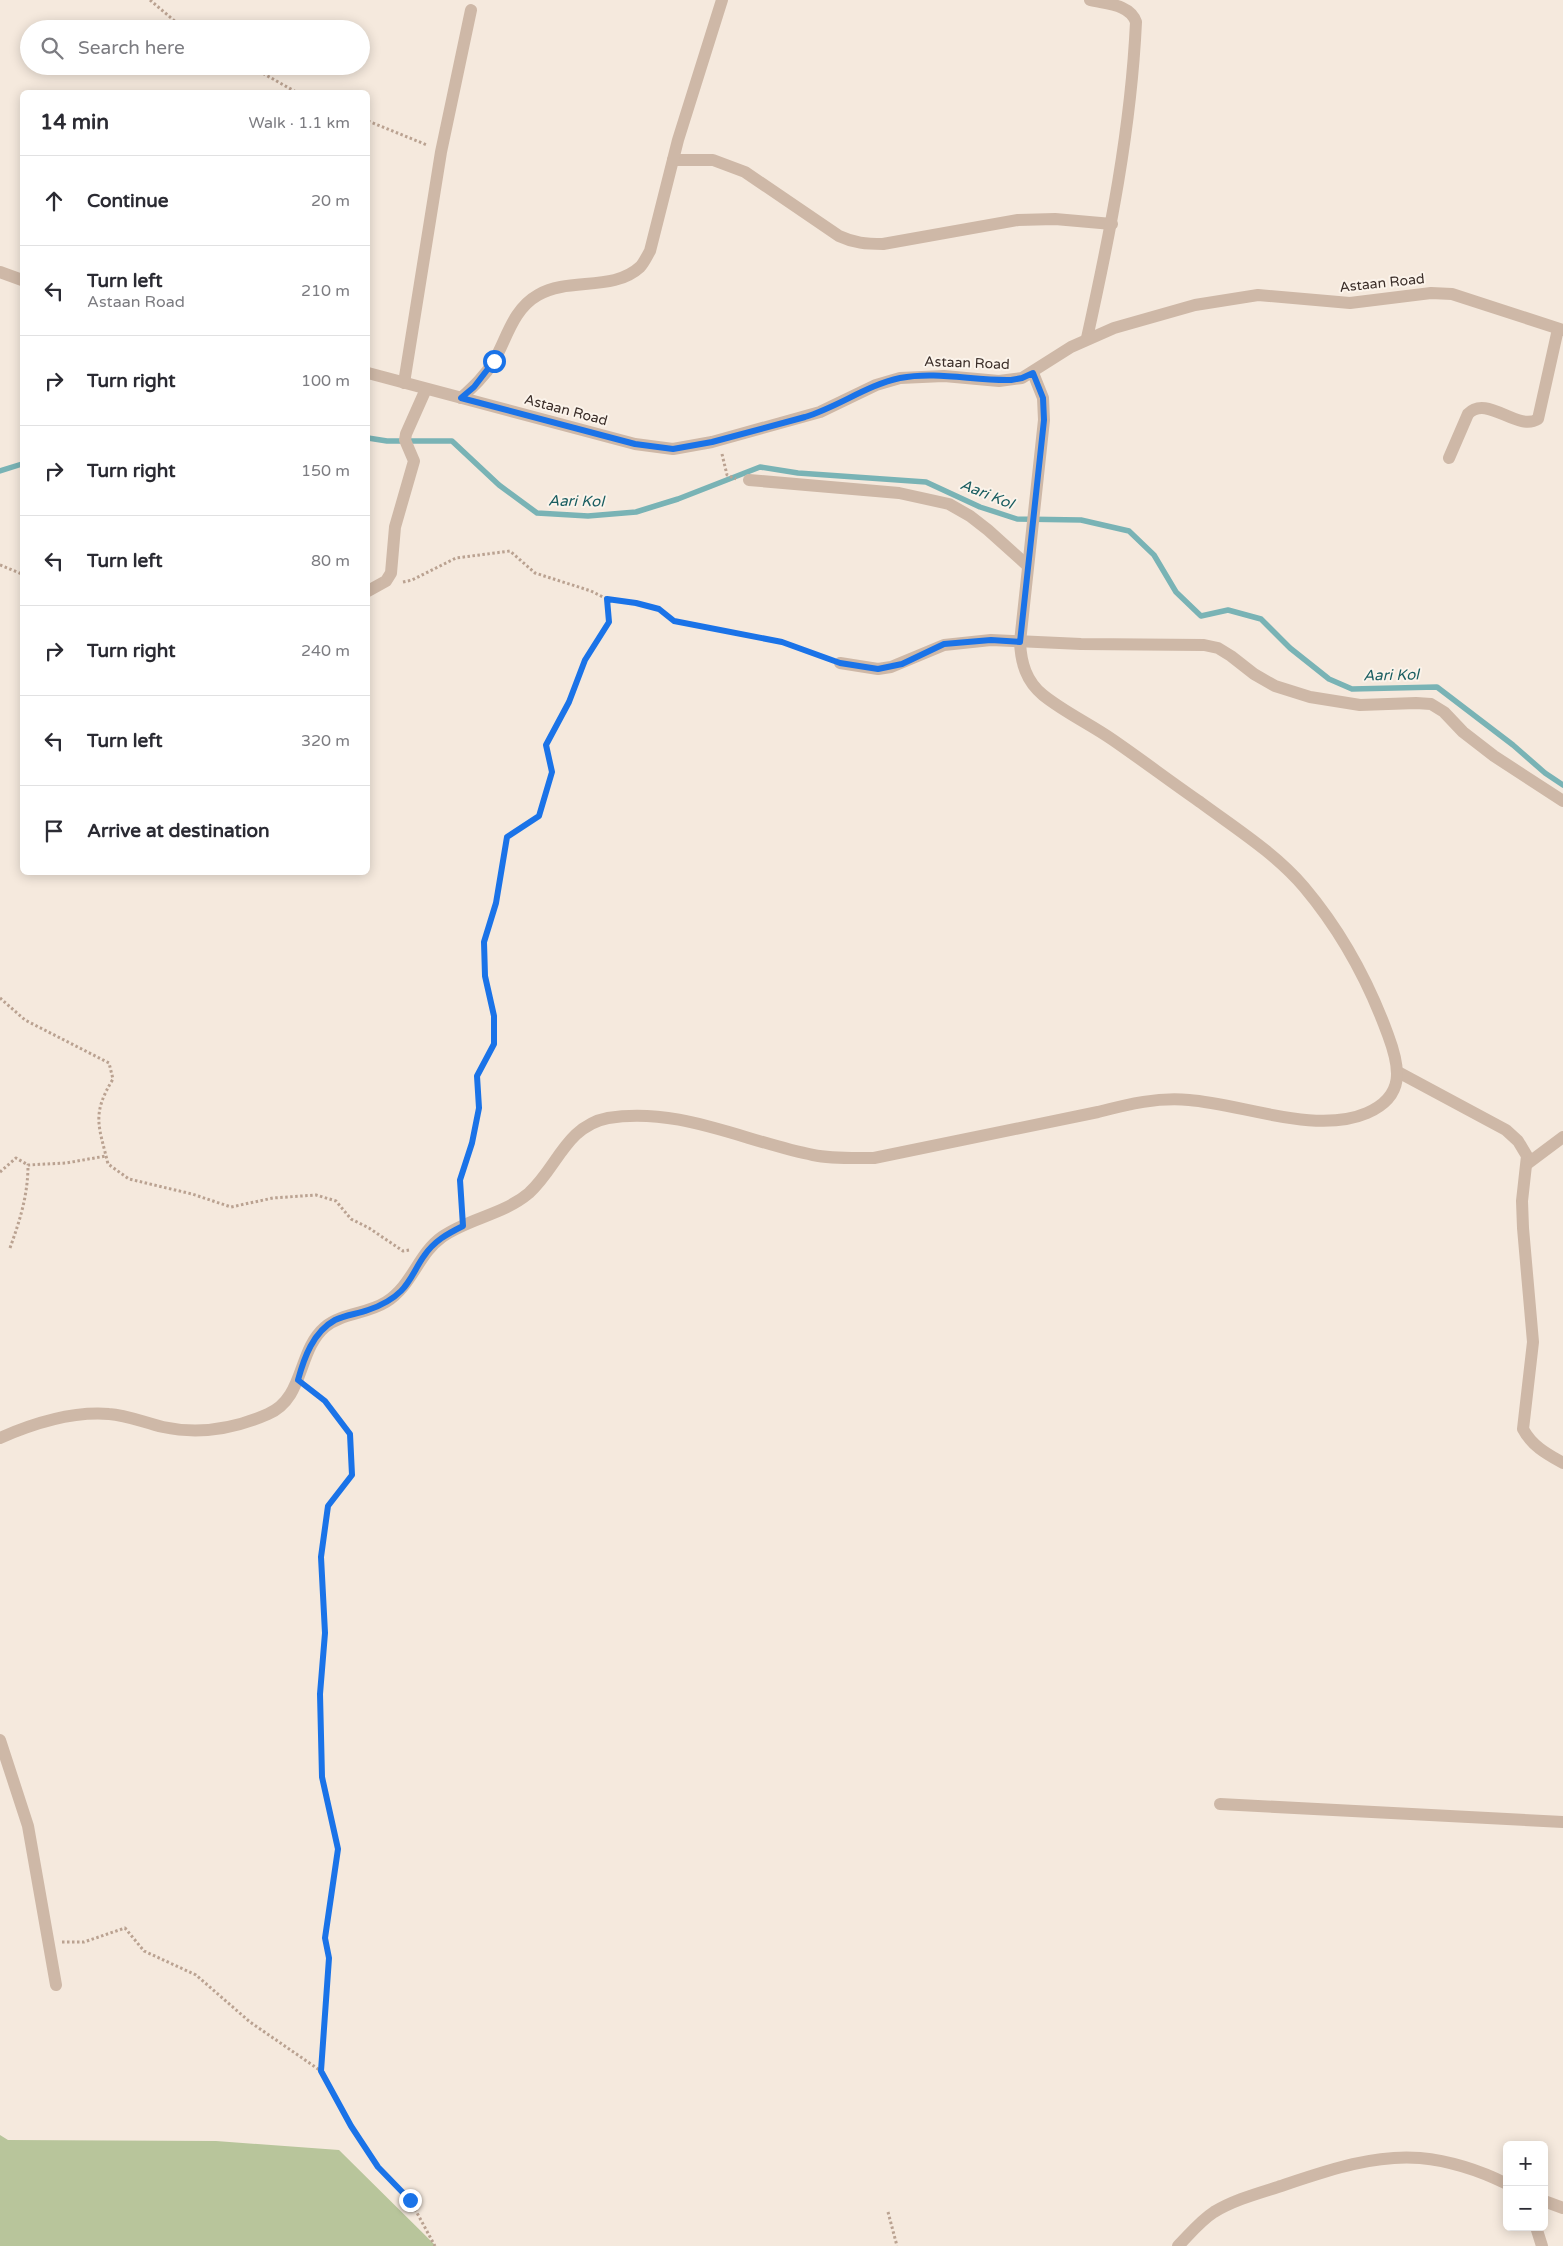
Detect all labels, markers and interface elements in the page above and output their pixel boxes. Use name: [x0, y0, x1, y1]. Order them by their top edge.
search box: [20, 20, 370, 75]
icon: search: [38, 34, 66, 62]
text: Search here: [78, 37, 185, 59]
text: 14 min: [40, 110, 109, 135]
text: Walk · 1.1 km: [248, 113, 350, 133]
icon: ahead: [40, 187, 68, 215]
text: Continue: [87, 190, 169, 212]
text: 20 m: [311, 191, 350, 211]
text: Turn left: [87, 270, 163, 292]
street label: Astaan Road: [1339, 270, 1425, 296]
icon: left: [40, 277, 68, 305]
text: 210 m: [301, 281, 350, 301]
text: Astaan Road: [87, 292, 185, 312]
route start: [483, 350, 506, 373]
street label: Astaan Road: [924, 353, 1010, 373]
icon: right: [40, 367, 68, 395]
text: Turn right: [87, 370, 175, 392]
text: 100 m: [301, 371, 350, 391]
street label: Astaan Road: [522, 391, 610, 429]
icon: right: [40, 457, 68, 485]
text: Turn right: [87, 460, 175, 482]
text: 150 m: [301, 461, 350, 481]
water label: Aari Kol: [958, 475, 1018, 514]
water label: Aari Kol: [548, 492, 606, 511]
icon: left: [40, 547, 68, 575]
text: Turn left: [87, 550, 163, 572]
text: 80 m: [311, 551, 350, 571]
icon: right: [40, 637, 68, 665]
text: Turn right: [87, 640, 175, 662]
text: 240 m: [301, 641, 350, 661]
water label: Aari Kol: [1363, 665, 1421, 684]
icon: left: [40, 727, 68, 755]
text: Turn left: [87, 730, 163, 752]
text: 320 m: [301, 731, 350, 751]
icon: arrive: [40, 817, 68, 845]
text: Arrive at destination: [87, 820, 270, 842]
map controls: [1503, 2141, 1548, 2231]
button: +: [1503, 2141, 1548, 2186]
button: −: [1503, 2186, 1548, 2231]
route end: [399, 2189, 422, 2212]

